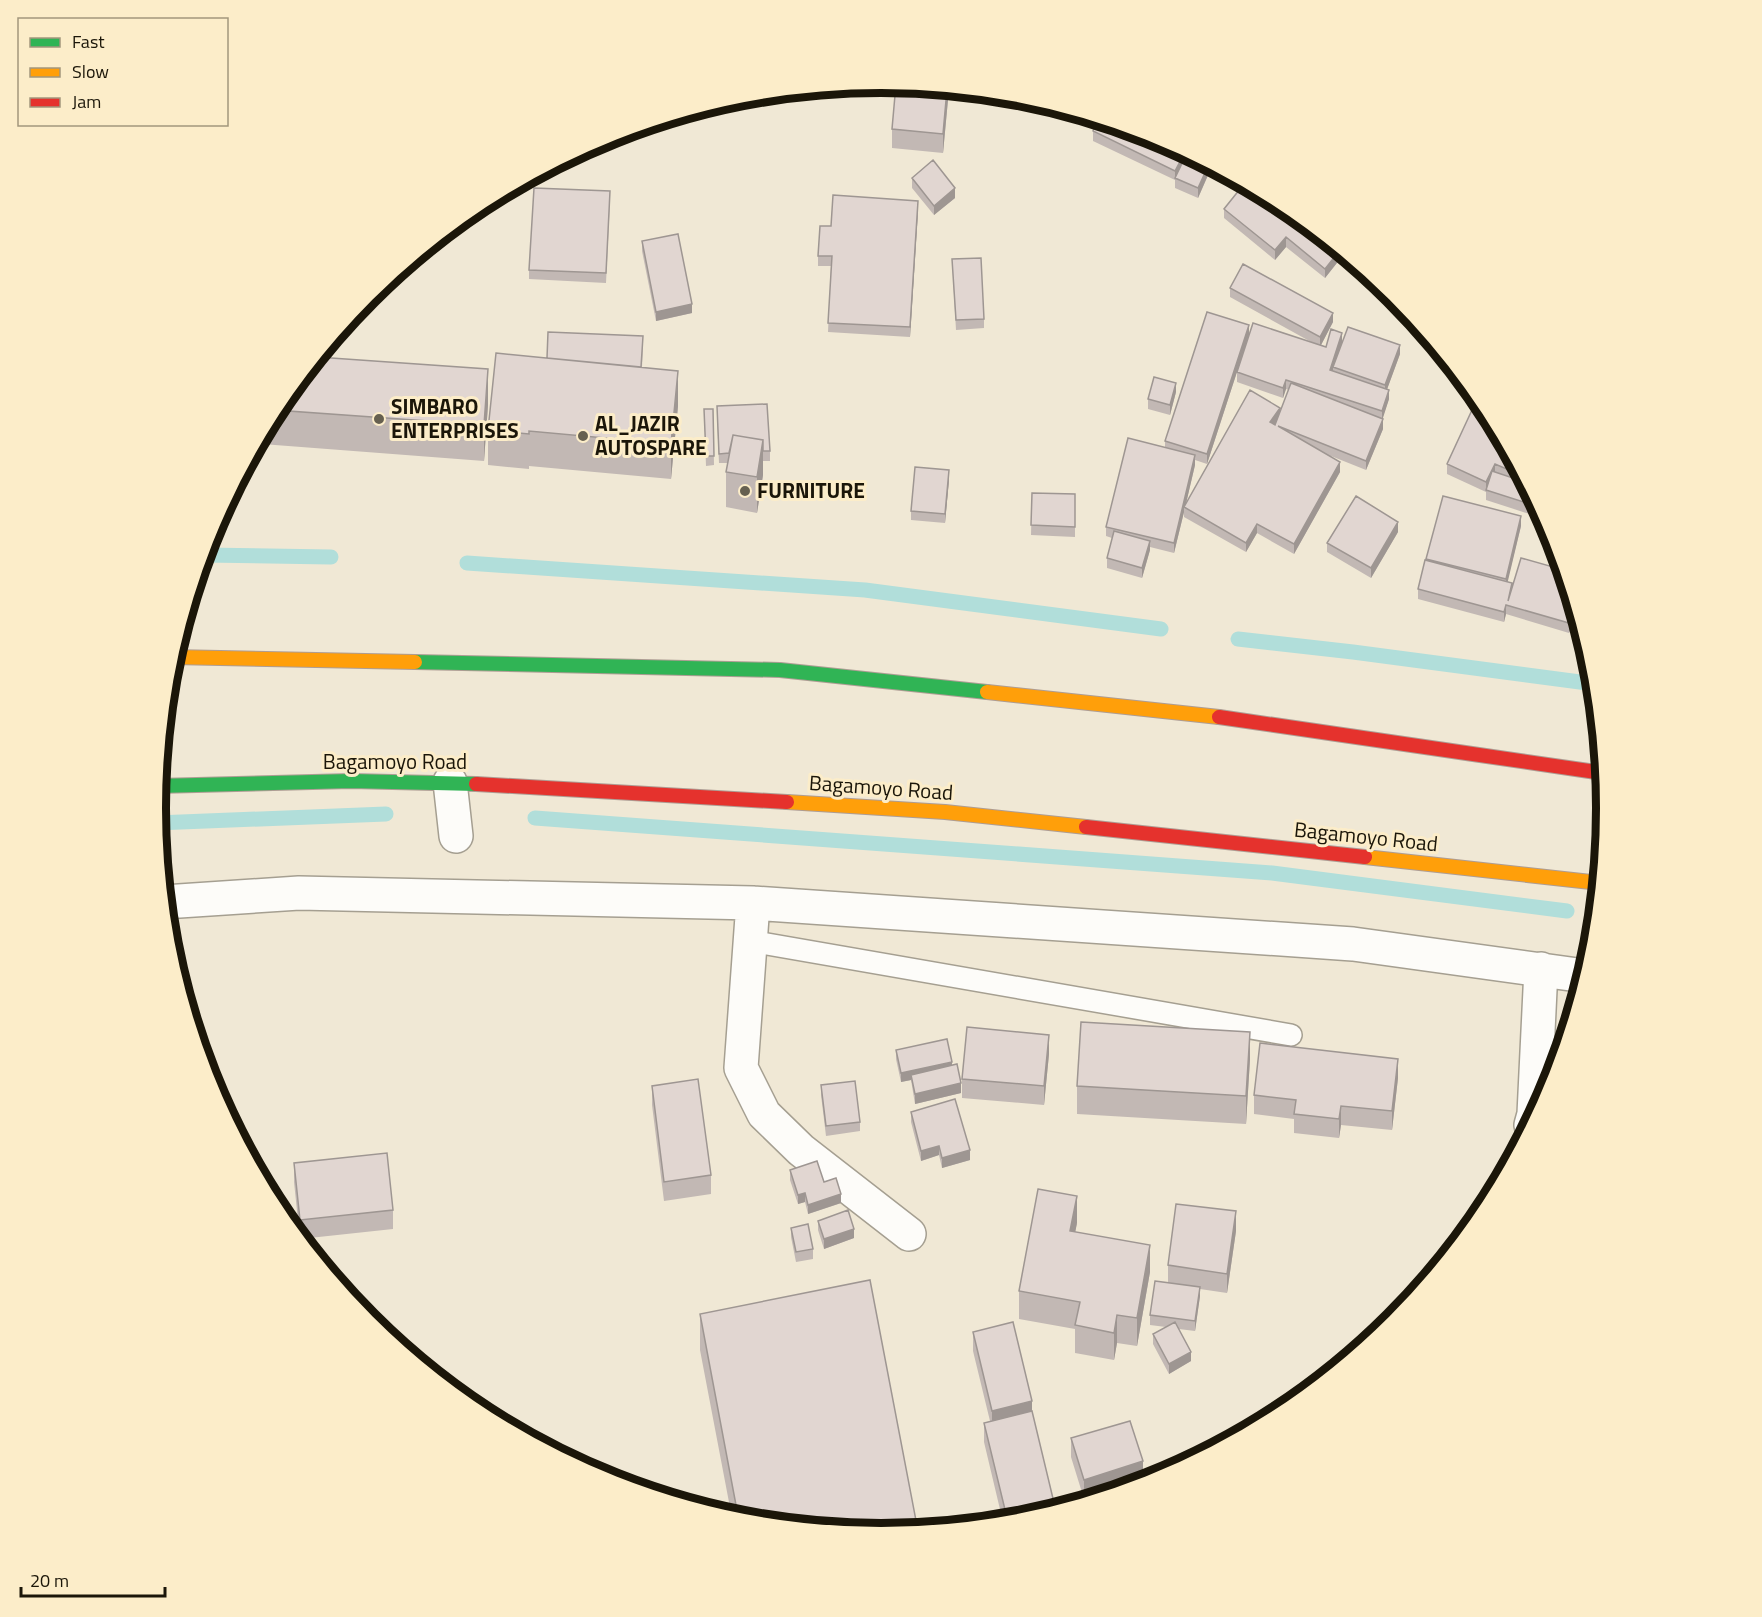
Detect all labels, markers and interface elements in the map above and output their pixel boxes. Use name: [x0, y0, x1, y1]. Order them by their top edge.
legend: [18, 18, 228, 126]
text: Fast: [72, 28, 105, 55]
text: Slow: [72, 58, 109, 85]
text: Jam: [72, 88, 101, 115]
place label: SIMBARO ENTERPRISES: [391, 390, 519, 446]
place label: AL_JAZIR AUTOSPARE: [595, 407, 707, 463]
marker: SIMBARO ENTERPRISES: [372, 412, 386, 426]
marker: AL_JAZIR AUTOSPARE: [576, 429, 590, 443]
place label: FURNITURE: [757, 474, 865, 506]
marker: FURNITURE: [738, 484, 752, 498]
street label: Bagamoyo Road: [323, 745, 467, 777]
street label: Bagamoyo Road: [808, 766, 954, 808]
street label: Bagamoyo Road: [1293, 813, 1440, 859]
scale bar: [21, 1560, 165, 1598]
text: 20 m: [30, 1567, 69, 1594]

